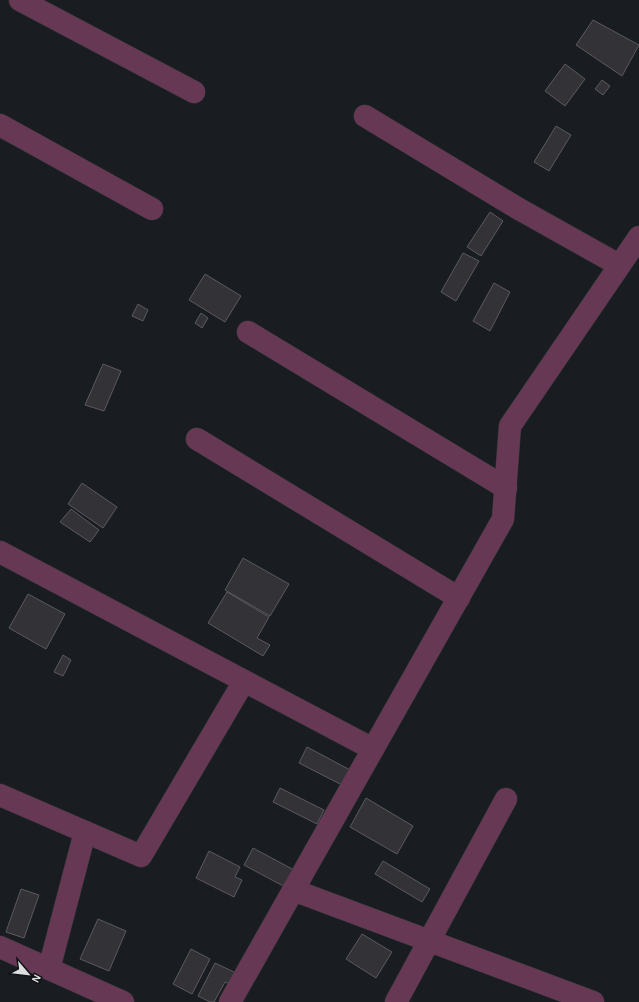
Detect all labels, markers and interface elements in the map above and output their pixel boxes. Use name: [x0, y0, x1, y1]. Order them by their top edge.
north arrow: [8, 954, 48, 994]
text: N: [30, 972, 43, 984]

